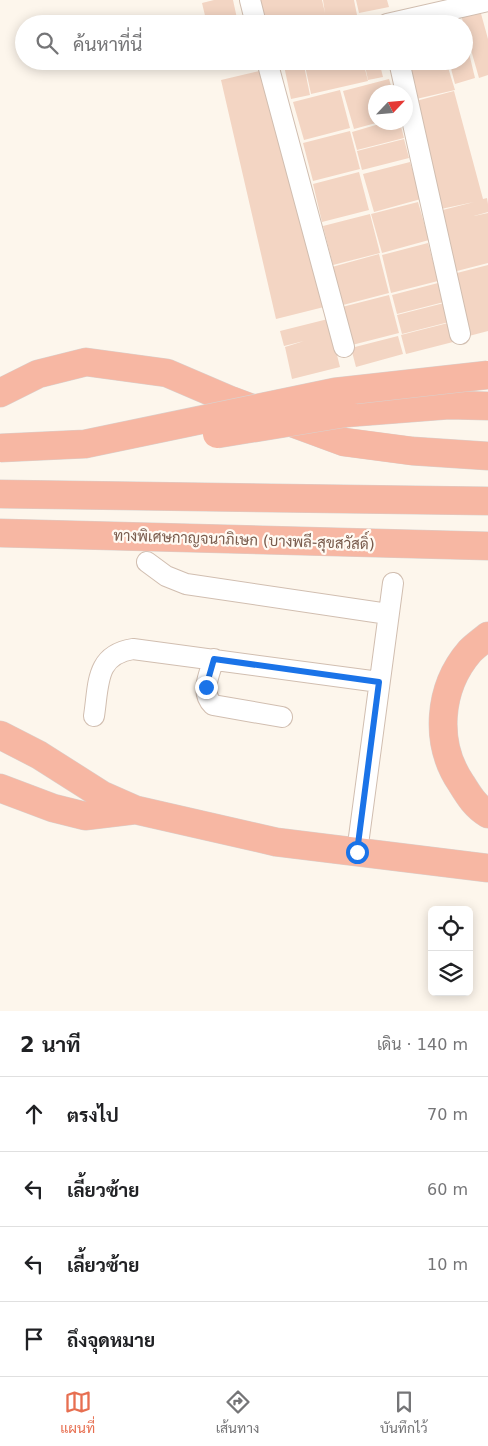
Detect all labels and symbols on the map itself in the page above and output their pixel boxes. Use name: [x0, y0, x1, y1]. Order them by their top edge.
north arrow: [368, 85, 413, 130]
street label: ทางพิเศษกาญจนาภิเษก (บางพลี-สุขสวัสดิ์): [113, 520, 375, 556]
route end: [195, 676, 218, 699]
route start: [346, 841, 369, 864]

